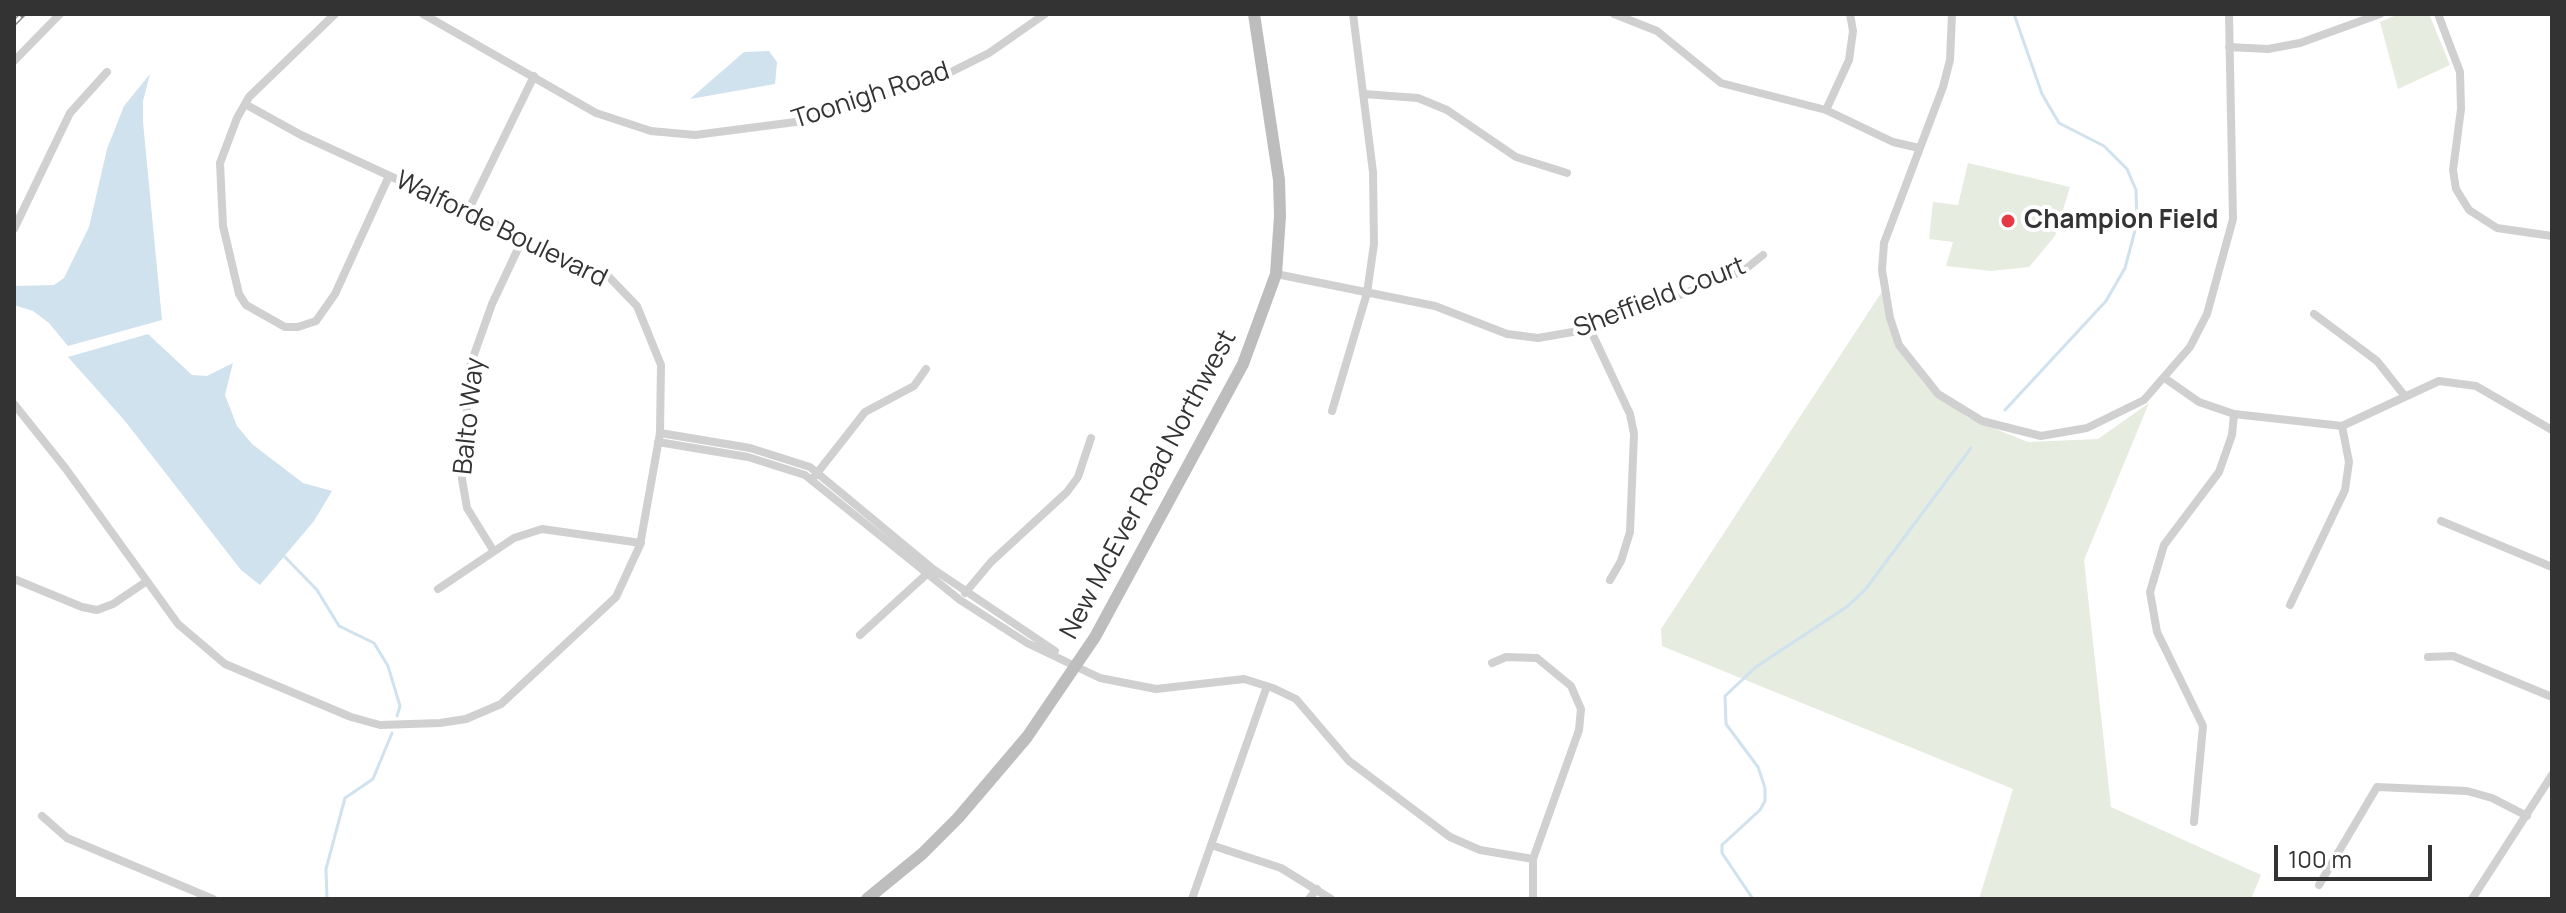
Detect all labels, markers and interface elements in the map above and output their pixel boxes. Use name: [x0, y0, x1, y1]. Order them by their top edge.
street label: Toonigh Road: [788, 56, 954, 136]
street label: Walforde Boulevard: [390, 165, 612, 295]
place label: Champion Field: [2024, 205, 2219, 237]
marker: Champion Field: [1999, 212, 2017, 230]
street label: Sheffield Court: [1570, 251, 1750, 345]
street label: New McEver Road Northwest: [1054, 325, 1244, 645]
street label: Balto Way: [448, 356, 492, 476]
scale bar: [2278, 829, 2436, 879]
text: 100 m: [2288, 842, 2352, 875]

